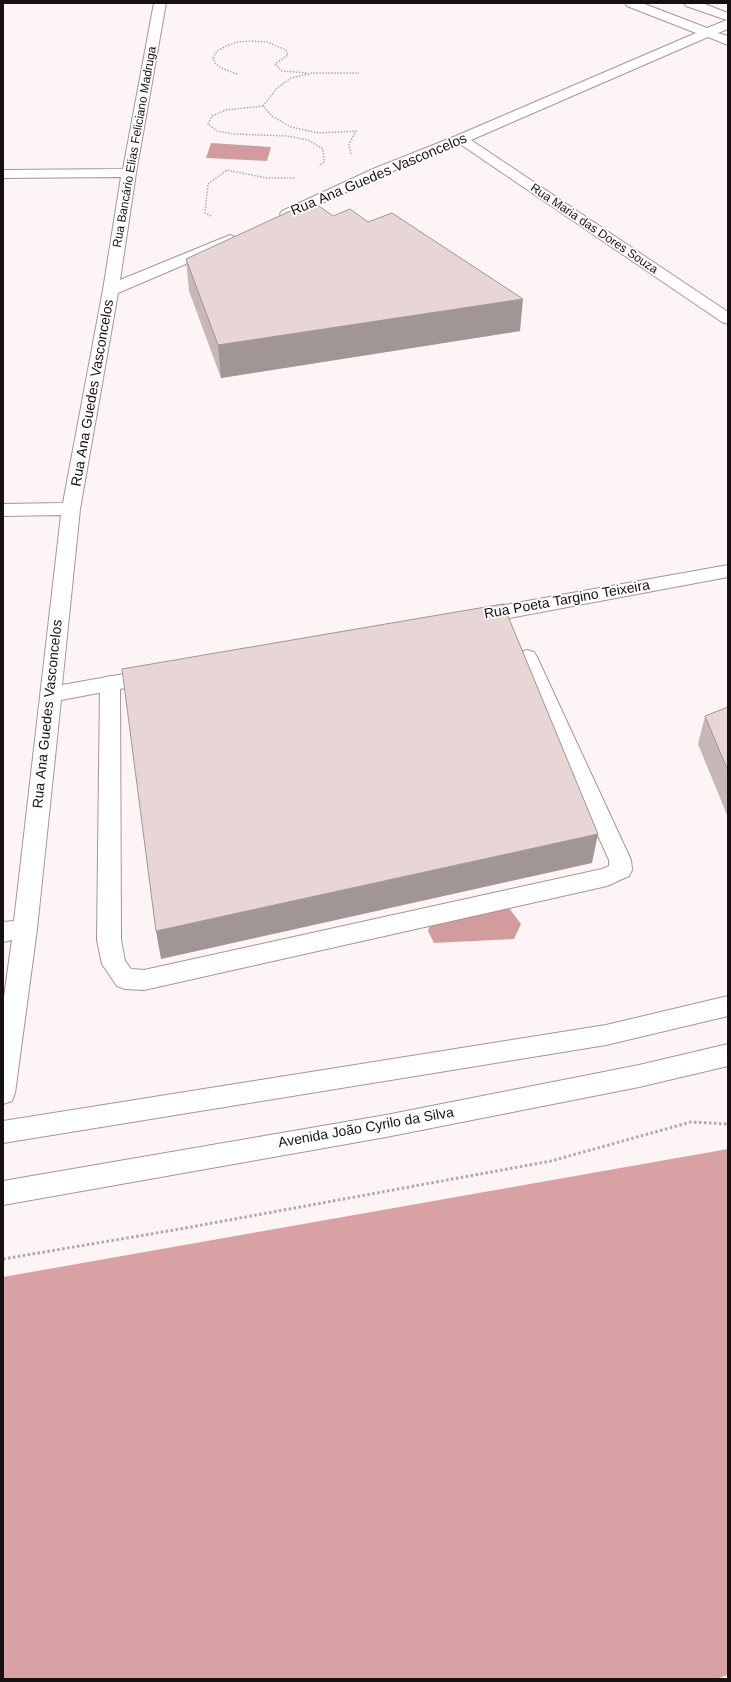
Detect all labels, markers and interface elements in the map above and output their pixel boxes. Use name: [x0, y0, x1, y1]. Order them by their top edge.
street label: Rua Bancário Elias Feliciano Madruga: [110, 45, 160, 249]
street label: Rua Ana Guedes Vasconcelos: [288, 130, 470, 220]
street label: Rua Maria das Dores Souza: [527, 181, 661, 277]
street label: Rua Ana Guedes Vasconcelos: [68, 298, 118, 488]
street label: Rua Poeta Targino Teixeira: [483, 577, 651, 623]
street label: Rua Ana Guedes Vasconcelos: [30, 619, 66, 809]
street label: Avenida João Cyrilo da Silva: [277, 1104, 455, 1152]

